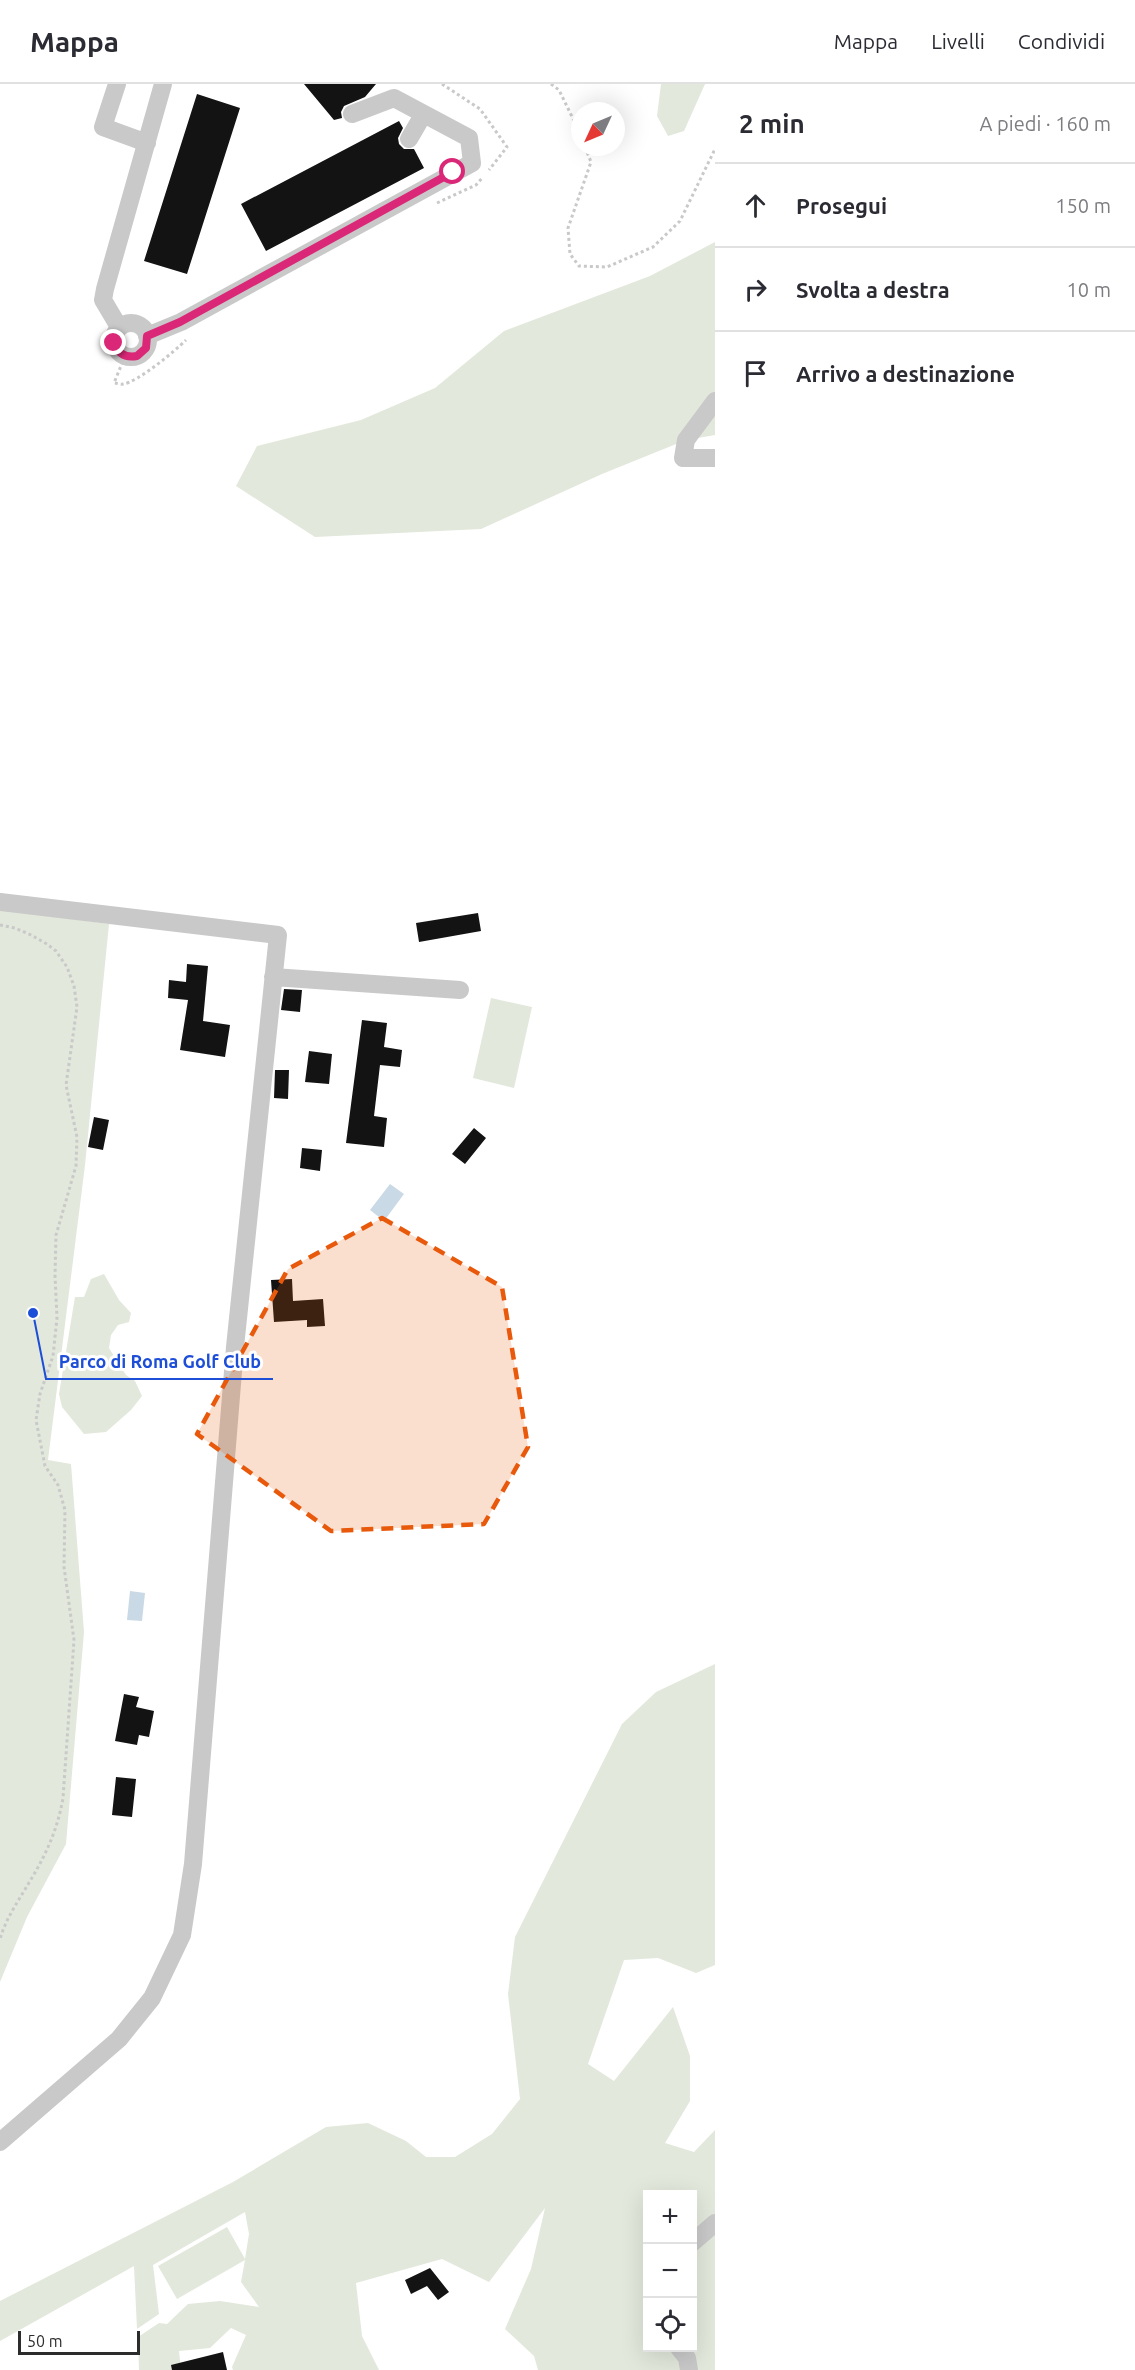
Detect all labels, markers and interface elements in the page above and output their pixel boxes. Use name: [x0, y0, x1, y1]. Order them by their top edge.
text: Mappa: [30, 26, 119, 57]
text: Mappa: [834, 29, 898, 53]
text: Livelli: [931, 29, 985, 53]
text: Condividi: [1018, 29, 1105, 53]
north arrow: [571, 102, 625, 156]
text: 2 min: [739, 109, 805, 138]
text: A piedi · 160 m: [980, 112, 1111, 135]
route start: [439, 158, 465, 184]
icon: ahead: [739, 189, 772, 222]
text: Prosegui: [796, 193, 887, 218]
text: 150 m: [1055, 194, 1111, 217]
icon: right: [739, 273, 772, 306]
text: Svolta a destra: [796, 277, 950, 302]
text: 10 m: [1067, 278, 1111, 301]
route end: [100, 329, 126, 355]
icon: arrive: [739, 357, 772, 390]
text: Arrivo a destinazione: [796, 361, 1015, 386]
callout: Parco di Roma Golf Club: [46, 1343, 273, 1379]
text: Parco di Roma Golf Club: [59, 1351, 261, 1371]
map controls: [643, 2190, 697, 2352]
button: +: [643, 2190, 697, 2244]
button: −: [643, 2244, 697, 2298]
button: locate: [643, 2298, 697, 2352]
scale bar: [18, 2328, 140, 2356]
text: 50 m: [27, 2332, 63, 2350]

